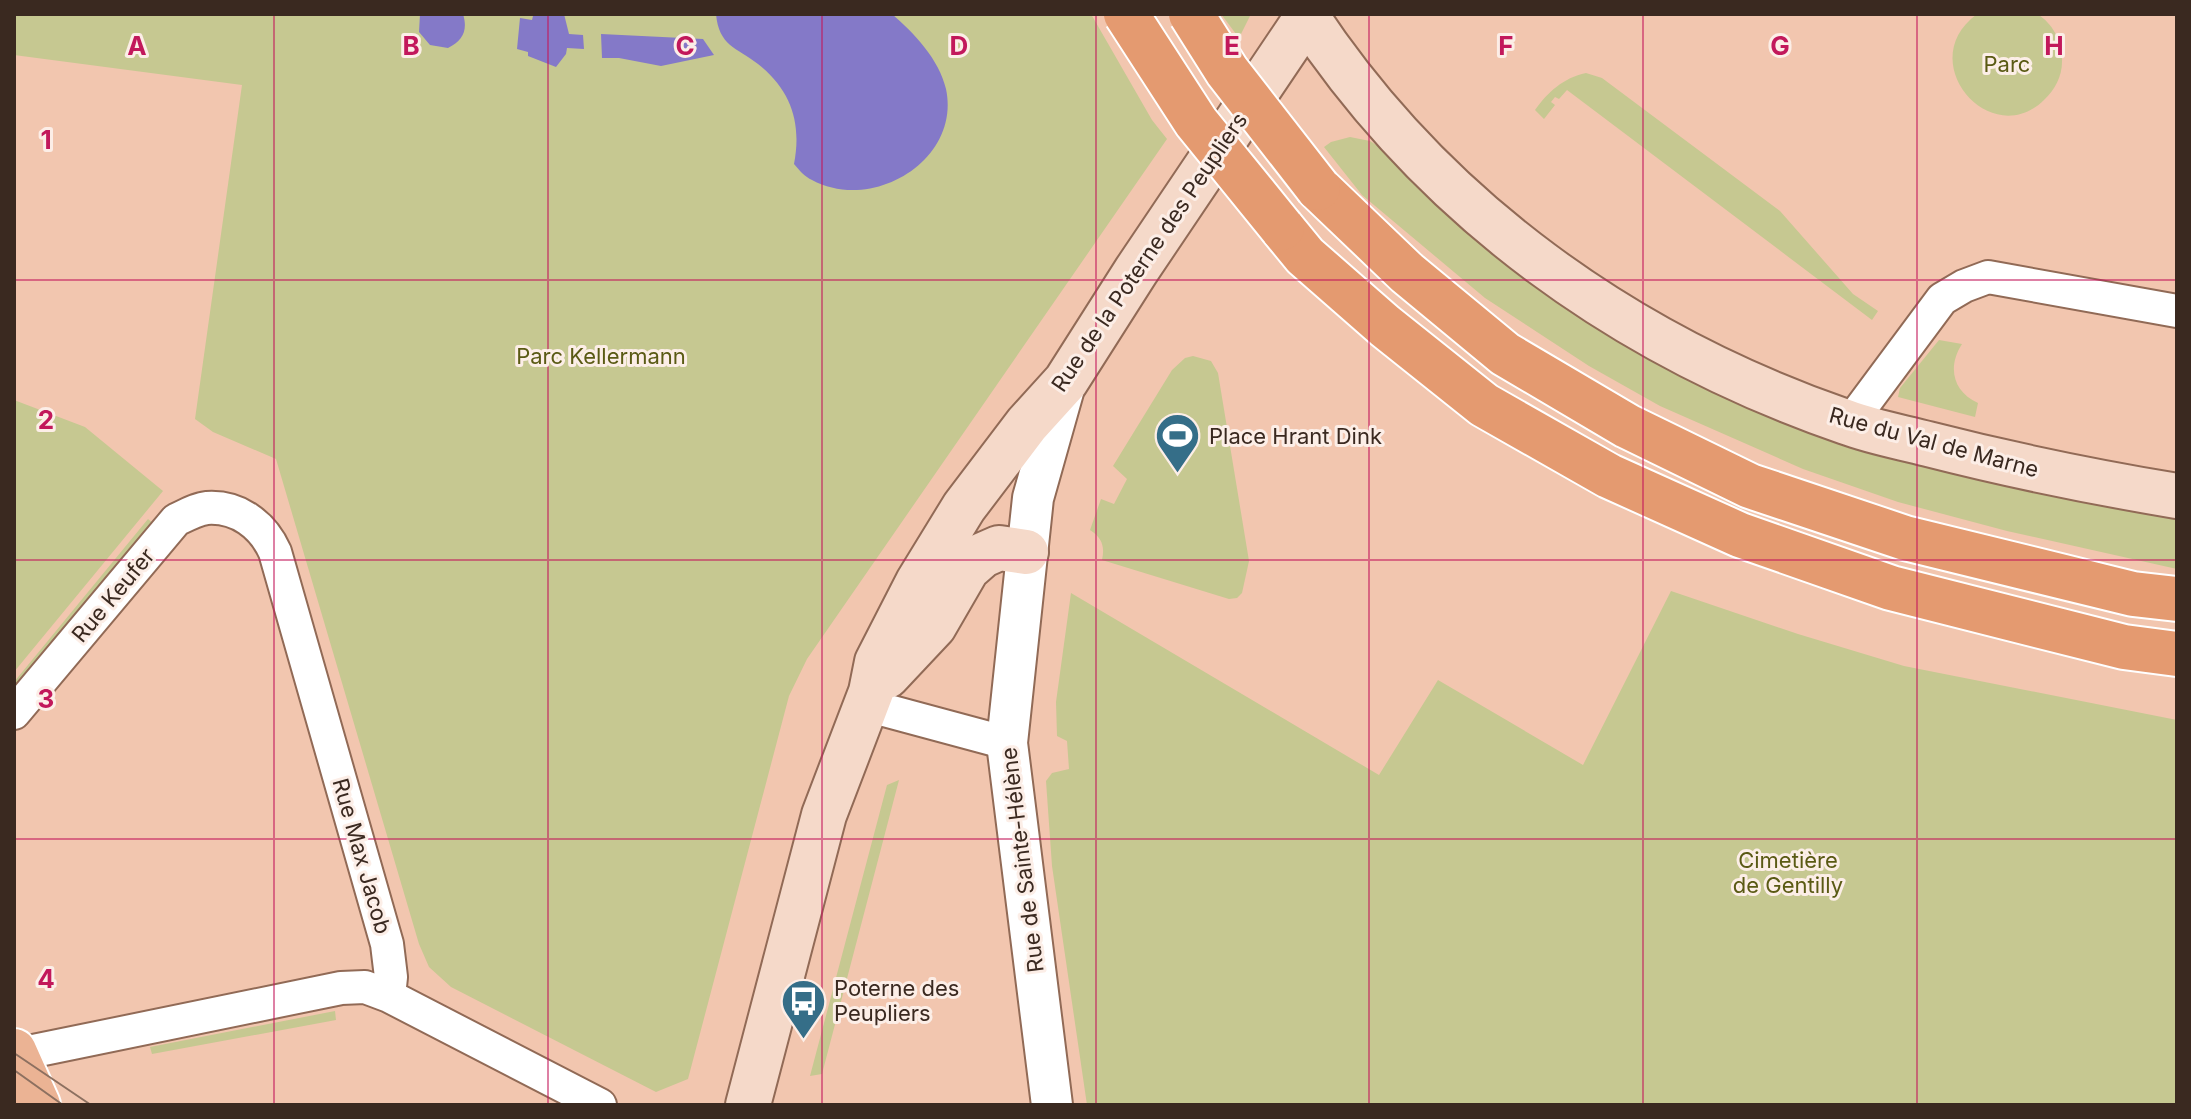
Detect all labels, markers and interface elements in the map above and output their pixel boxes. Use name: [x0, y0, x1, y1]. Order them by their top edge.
text: A: [127, 30, 147, 61]
text: B: [402, 30, 420, 61]
text: C: [675, 30, 695, 61]
text: D: [950, 30, 968, 61]
text: E: [1224, 30, 1240, 61]
text: F: [1498, 30, 1514, 61]
text: G: [1770, 30, 1790, 61]
text: H: [2044, 30, 2064, 61]
park label: Parc: [1984, 51, 2030, 77]
street label: Rue de la Poterne des Peupliers: [1046, 108, 1252, 396]
text: 1: [40, 124, 52, 155]
park label: Parc Kellermann: [516, 343, 686, 369]
street label: Rue du Val de Marne: [1826, 401, 2042, 483]
text: 2: [38, 404, 54, 435]
sports icon: Place Hrant Dink: [1154, 412, 1202, 475]
place label: Place Hrant Dink: [1209, 423, 1382, 449]
street label: Rue Keufer: [66, 543, 160, 647]
text: 3: [38, 683, 54, 714]
street label: Rue de Sainte-Hélène: [995, 746, 1049, 974]
street label: Rue Max Jacob: [327, 775, 397, 937]
park label: Cimetière de Gentilly: [1733, 847, 1843, 898]
text: 4: [37, 963, 55, 994]
place label: Poterne des Peupliers: [834, 975, 959, 1026]
bus stop icon: Poterne des Peupliers: [779, 977, 827, 1040]

